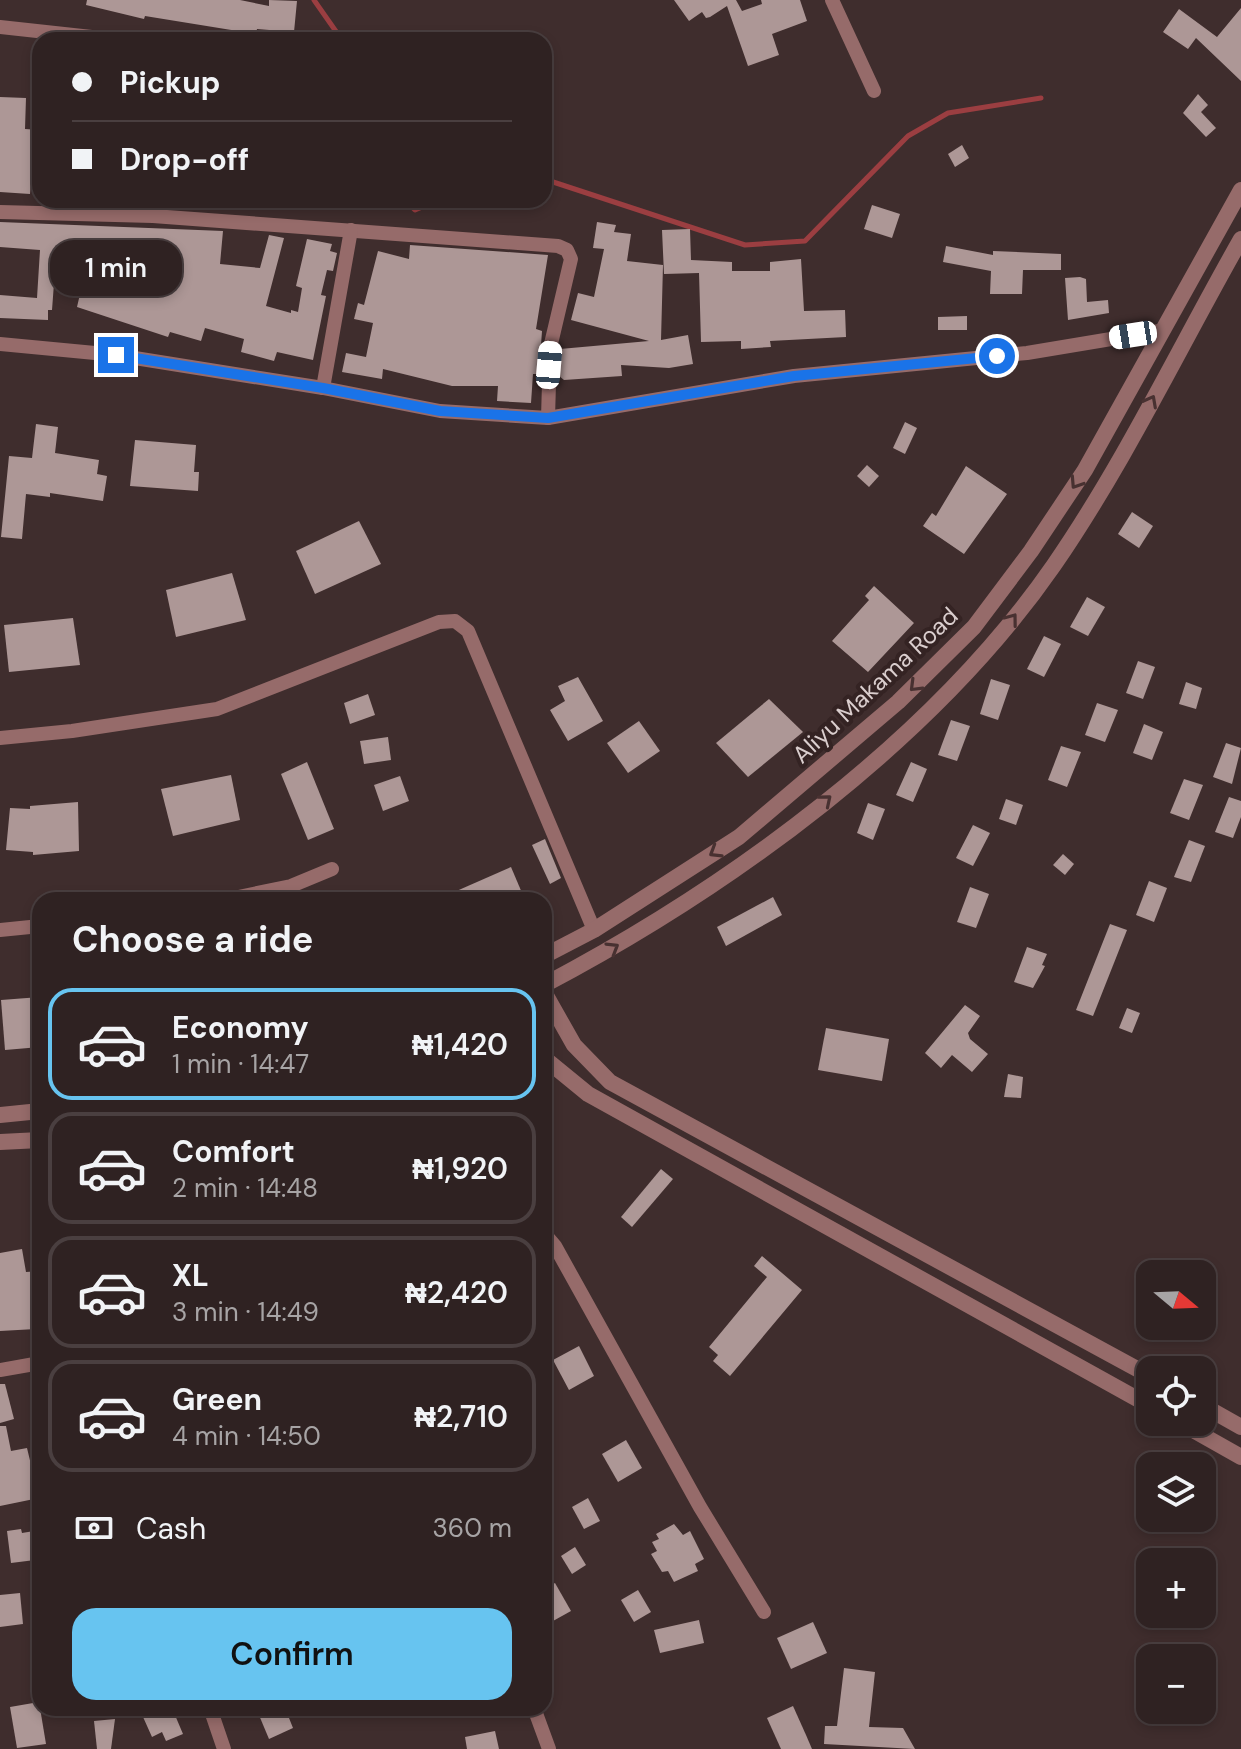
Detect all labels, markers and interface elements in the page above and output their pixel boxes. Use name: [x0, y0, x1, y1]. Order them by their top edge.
text: Pickup: [120, 63, 220, 102]
text: Drop-off: [120, 140, 249, 179]
callout: 1 min: [50, 239, 182, 295]
text: 1 min: [85, 251, 147, 285]
car: [1107, 319, 1159, 351]
route end: [98, 337, 134, 373]
route start: [979, 338, 1015, 374]
car: [535, 340, 563, 390]
one-way arrow: [1142, 394, 1157, 409]
one-way arrow: [1071, 475, 1086, 489]
street label: Aliyu Makama Road: [786, 600, 964, 770]
one-way arrow: [1003, 614, 1017, 628]
one-way arrow: [910, 677, 924, 691]
one-way arrow: [817, 795, 831, 810]
one-way arrow: [710, 843, 724, 858]
text: Choose a ride: [72, 916, 313, 963]
one-way arrow: [604, 942, 619, 958]
icon: car: [76, 1008, 148, 1080]
text: Economy: [172, 1008, 309, 1047]
text: ₦1,420: [412, 1025, 508, 1064]
text: 1 min · 14:47: [172, 1047, 309, 1081]
icon: car: [76, 1132, 148, 1204]
text: Comfort: [172, 1132, 295, 1171]
text: ₦1,920: [412, 1149, 508, 1188]
text: 2 min · 14:48: [172, 1171, 318, 1205]
icon: car: [76, 1256, 148, 1328]
text: XL: [172, 1256, 209, 1295]
north arrow: [1136, 1260, 1216, 1340]
map controls: [1136, 1260, 1216, 1724]
text: ₦2,420: [405, 1273, 508, 1312]
text: 3 min · 14:49: [172, 1295, 319, 1329]
button: locate: [1136, 1356, 1216, 1436]
icon: car: [76, 1380, 148, 1452]
text: Green: [172, 1380, 262, 1419]
text: ₦2,710: [414, 1397, 508, 1436]
text: 4 min · 14:50: [172, 1419, 321, 1453]
button: layers: [1136, 1452, 1216, 1532]
icon: cash: [72, 1506, 116, 1550]
text: Cash: [136, 1509, 206, 1548]
text: 360 m: [432, 1511, 512, 1545]
button: +: [1136, 1548, 1216, 1628]
button: Confirm: [72, 1608, 512, 1700]
button: −: [1136, 1644, 1216, 1724]

